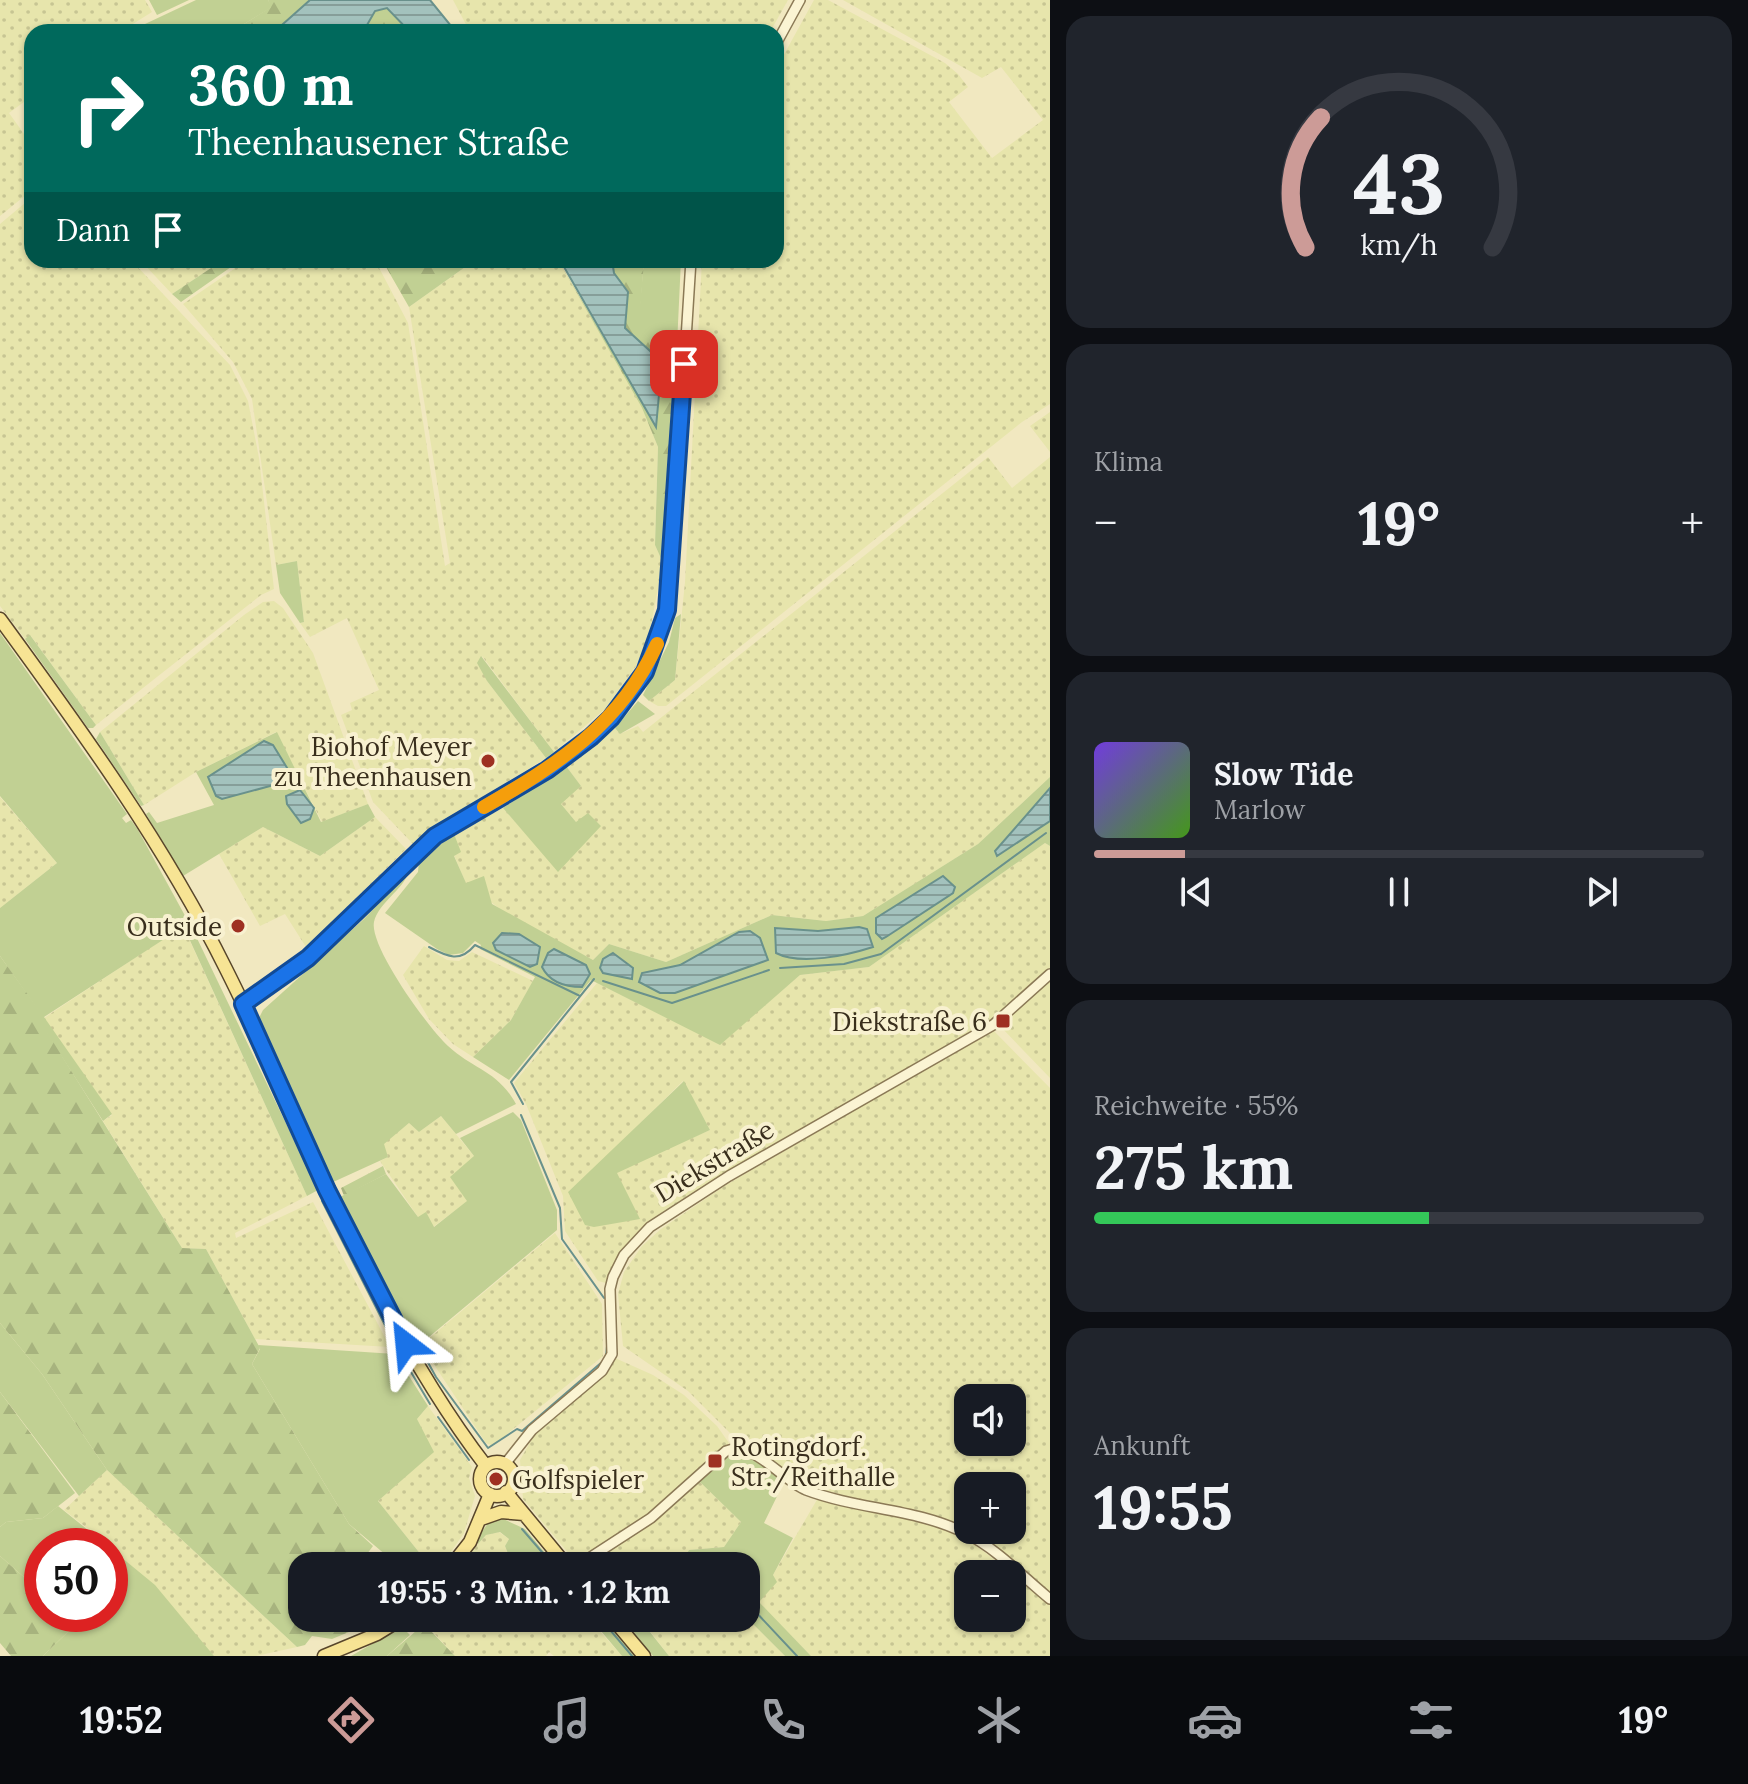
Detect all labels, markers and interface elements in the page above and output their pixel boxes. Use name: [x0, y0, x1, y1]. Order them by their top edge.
text: 360 m: [188, 49, 353, 120]
icon: right: [56, 56, 160, 160]
text: Theenhausener Straße: [188, 119, 569, 165]
text: 43: [1353, 130, 1445, 237]
icon: arrive: [146, 208, 190, 252]
text: Dann: [56, 211, 130, 249]
text: km/h: [1360, 226, 1438, 263]
pin: [650, 330, 718, 398]
icon: arrive: [662, 342, 706, 386]
text: Klima: [1094, 445, 1163, 478]
text: 19°: [1358, 485, 1440, 561]
text: −: [1094, 495, 1117, 551]
text: +: [1681, 495, 1704, 551]
place label: Biohof Meyer zu Theenhausen: [274, 730, 473, 793]
marker: Biohof Meyer zu Theenhausen: [479, 752, 497, 770]
text: Slow Tide: [1214, 755, 1353, 793]
text: Marlow: [1214, 793, 1305, 826]
icon: previous: [1174, 870, 1218, 914]
icon: pause: [1377, 870, 1421, 914]
icon: next: [1580, 870, 1624, 914]
place label: Outside: [127, 910, 222, 943]
marker: Outside: [229, 917, 247, 935]
place label: Diekstraße 6: [832, 1005, 987, 1038]
marker: Diekstraße 6: [994, 1012, 1012, 1030]
text: Reichweite · 55%: [1094, 1089, 1298, 1122]
street label: Diekstraße: [648, 1113, 780, 1209]
text: 275 km: [1094, 1129, 1293, 1205]
position arrow: [364, 1302, 448, 1386]
map controls: [954, 1384, 1026, 1632]
button: sound: [954, 1384, 1026, 1456]
text: Ankunft: [1094, 1429, 1191, 1462]
place label: Rotingdorf. Str./Reithalle: [731, 1430, 895, 1494]
marker: Rotingdorf. Str./Reithalle: [706, 1452, 724, 1470]
place label: Golfspieler: [512, 1463, 645, 1496]
text: 19:55: [1094, 1469, 1233, 1545]
marker: Golfspieler: [487, 1470, 505, 1488]
button: +: [954, 1472, 1026, 1544]
speed limit sign: 50: [24, 1528, 128, 1632]
button: −: [954, 1560, 1026, 1632]
text: 19:55 · 3 Min. · 1.2 km: [378, 1573, 670, 1611]
icon: directions: [323, 1692, 379, 1748]
icon: music: [539, 1692, 595, 1748]
icon: phone: [755, 1692, 811, 1748]
icon: climate: [971, 1692, 1027, 1748]
icon: car: [1187, 1692, 1243, 1748]
icon: filters: [1403, 1692, 1459, 1748]
text: 19:52: [80, 1697, 163, 1743]
text: 19°: [1619, 1697, 1668, 1743]

